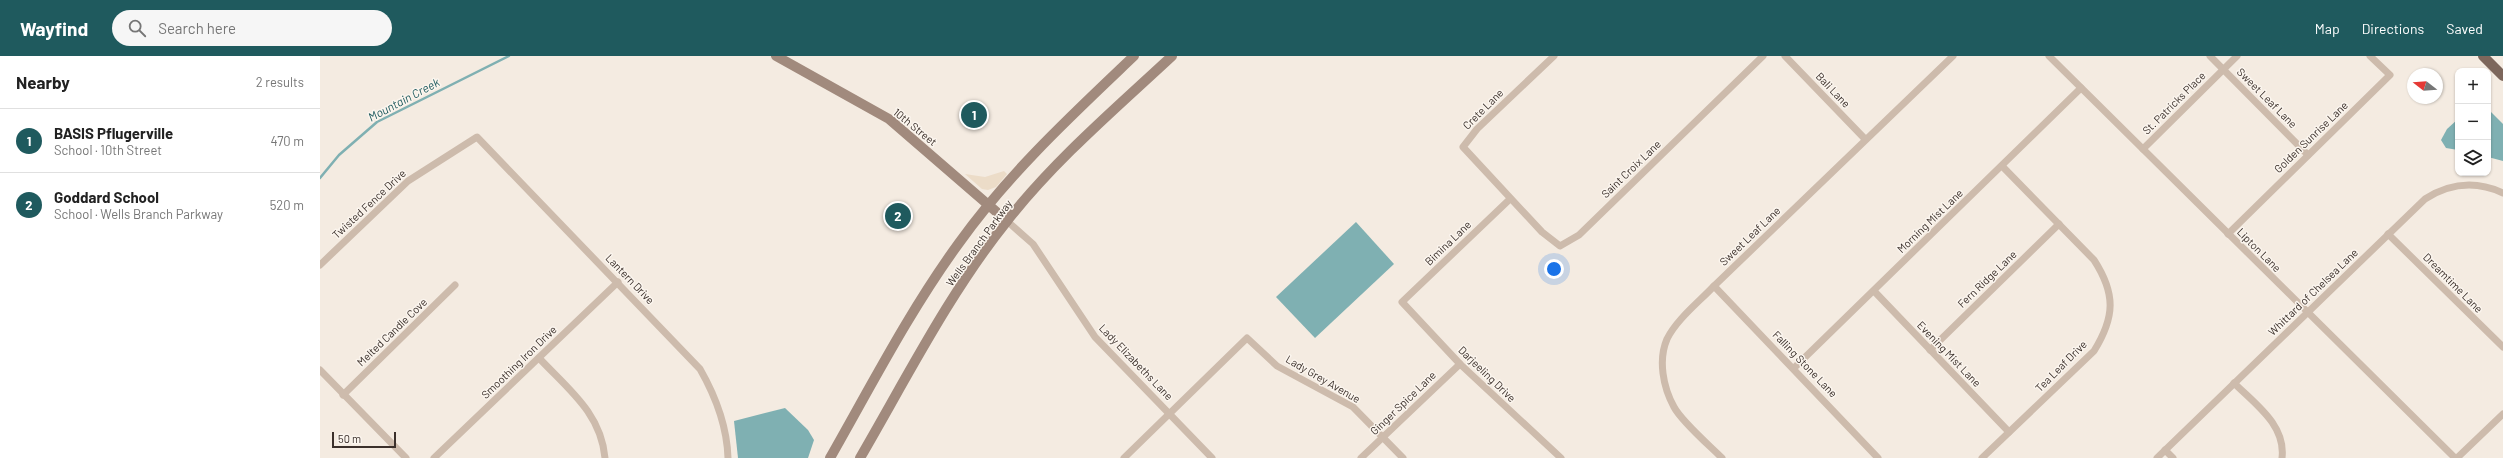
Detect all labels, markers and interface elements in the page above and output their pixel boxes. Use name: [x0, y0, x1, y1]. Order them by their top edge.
search box: [112, 10, 392, 46]
text: Wayfind: [20, 17, 88, 40]
icon: search: [126, 17, 148, 39]
text: Search here: [158, 19, 236, 37]
text: Map: [2315, 20, 2340, 37]
text: Directions: [2362, 20, 2424, 37]
text: Saved: [2446, 20, 2483, 37]
street label: Sweet Leaf Lane: [2235, 65, 2300, 130]
street label: St. Patricks Place: [2140, 68, 2208, 137]
north arrow: [2407, 68, 2443, 104]
map controls: [2455, 68, 2491, 176]
button: +: [2455, 68, 2491, 104]
street label: Bali Lane: [1814, 69, 1853, 110]
text: Nearby: [16, 72, 70, 92]
text: 2 results: [256, 74, 304, 90]
water label: Mountain Creek: [365, 74, 442, 124]
street label: Crete Lane: [1460, 86, 1506, 132]
street label: Golden Sunrise Lane: [2271, 98, 2350, 175]
pin: 1: [961, 100, 987, 130]
button: −: [2455, 104, 2491, 140]
street label: 10th Street: [891, 105, 940, 148]
text: BASIS Pflugerville: [54, 124, 173, 142]
text: 1: [27, 133, 31, 149]
text: 470 m: [270, 133, 304, 149]
street label: Saint Croix Lane: [1598, 137, 1663, 200]
button: layers: [2455, 140, 2491, 176]
text: School · 10th Street: [54, 142, 162, 158]
street label: Twisted Fence Drive: [329, 166, 408, 241]
street label: Morning Mist Lane: [1894, 186, 1965, 255]
text: Goddard School: [54, 188, 159, 206]
text: 2: [25, 197, 33, 213]
text: 520 m: [270, 197, 304, 213]
street label: Wells Branch Parkway: [943, 197, 1014, 289]
pin: 2: [885, 201, 911, 231]
street label: Sweet Leaf Lane: [1717, 203, 1783, 268]
text: School · Wells Branch Parkway: [54, 206, 223, 222]
street label: Bimina Lane: [1422, 217, 1473, 268]
street label: Lipton Lane: [2235, 225, 2284, 274]
street label: Whittard of Chelsea Lane: [2265, 245, 2360, 338]
street label: Fern Ridge Lane: [1954, 247, 2019, 310]
street label: Dreamtime Lane: [2421, 250, 2486, 315]
street label: Lantern Drive: [603, 251, 657, 306]
your location: [1544, 259, 1564, 279]
street label: Melted Candle Cove: [354, 295, 429, 368]
street label: Evening Mist Lane: [1915, 318, 1984, 389]
street label: Lady Elizabeths Lane: [1097, 321, 1176, 402]
street label: Smoothing Iron Drive: [478, 322, 559, 401]
street label: Falling Stone Lane: [1770, 328, 1840, 400]
street label: Tea Leaf Drive: [2032, 337, 2089, 394]
street label: Darjeeling Drive: [1456, 343, 1519, 404]
street label: Lady Grey Avenue: [1284, 352, 1363, 405]
street label: Ginger Spice Lane: [1367, 368, 1438, 437]
scale bar: [332, 430, 396, 449]
text: 50 m: [338, 432, 361, 445]

